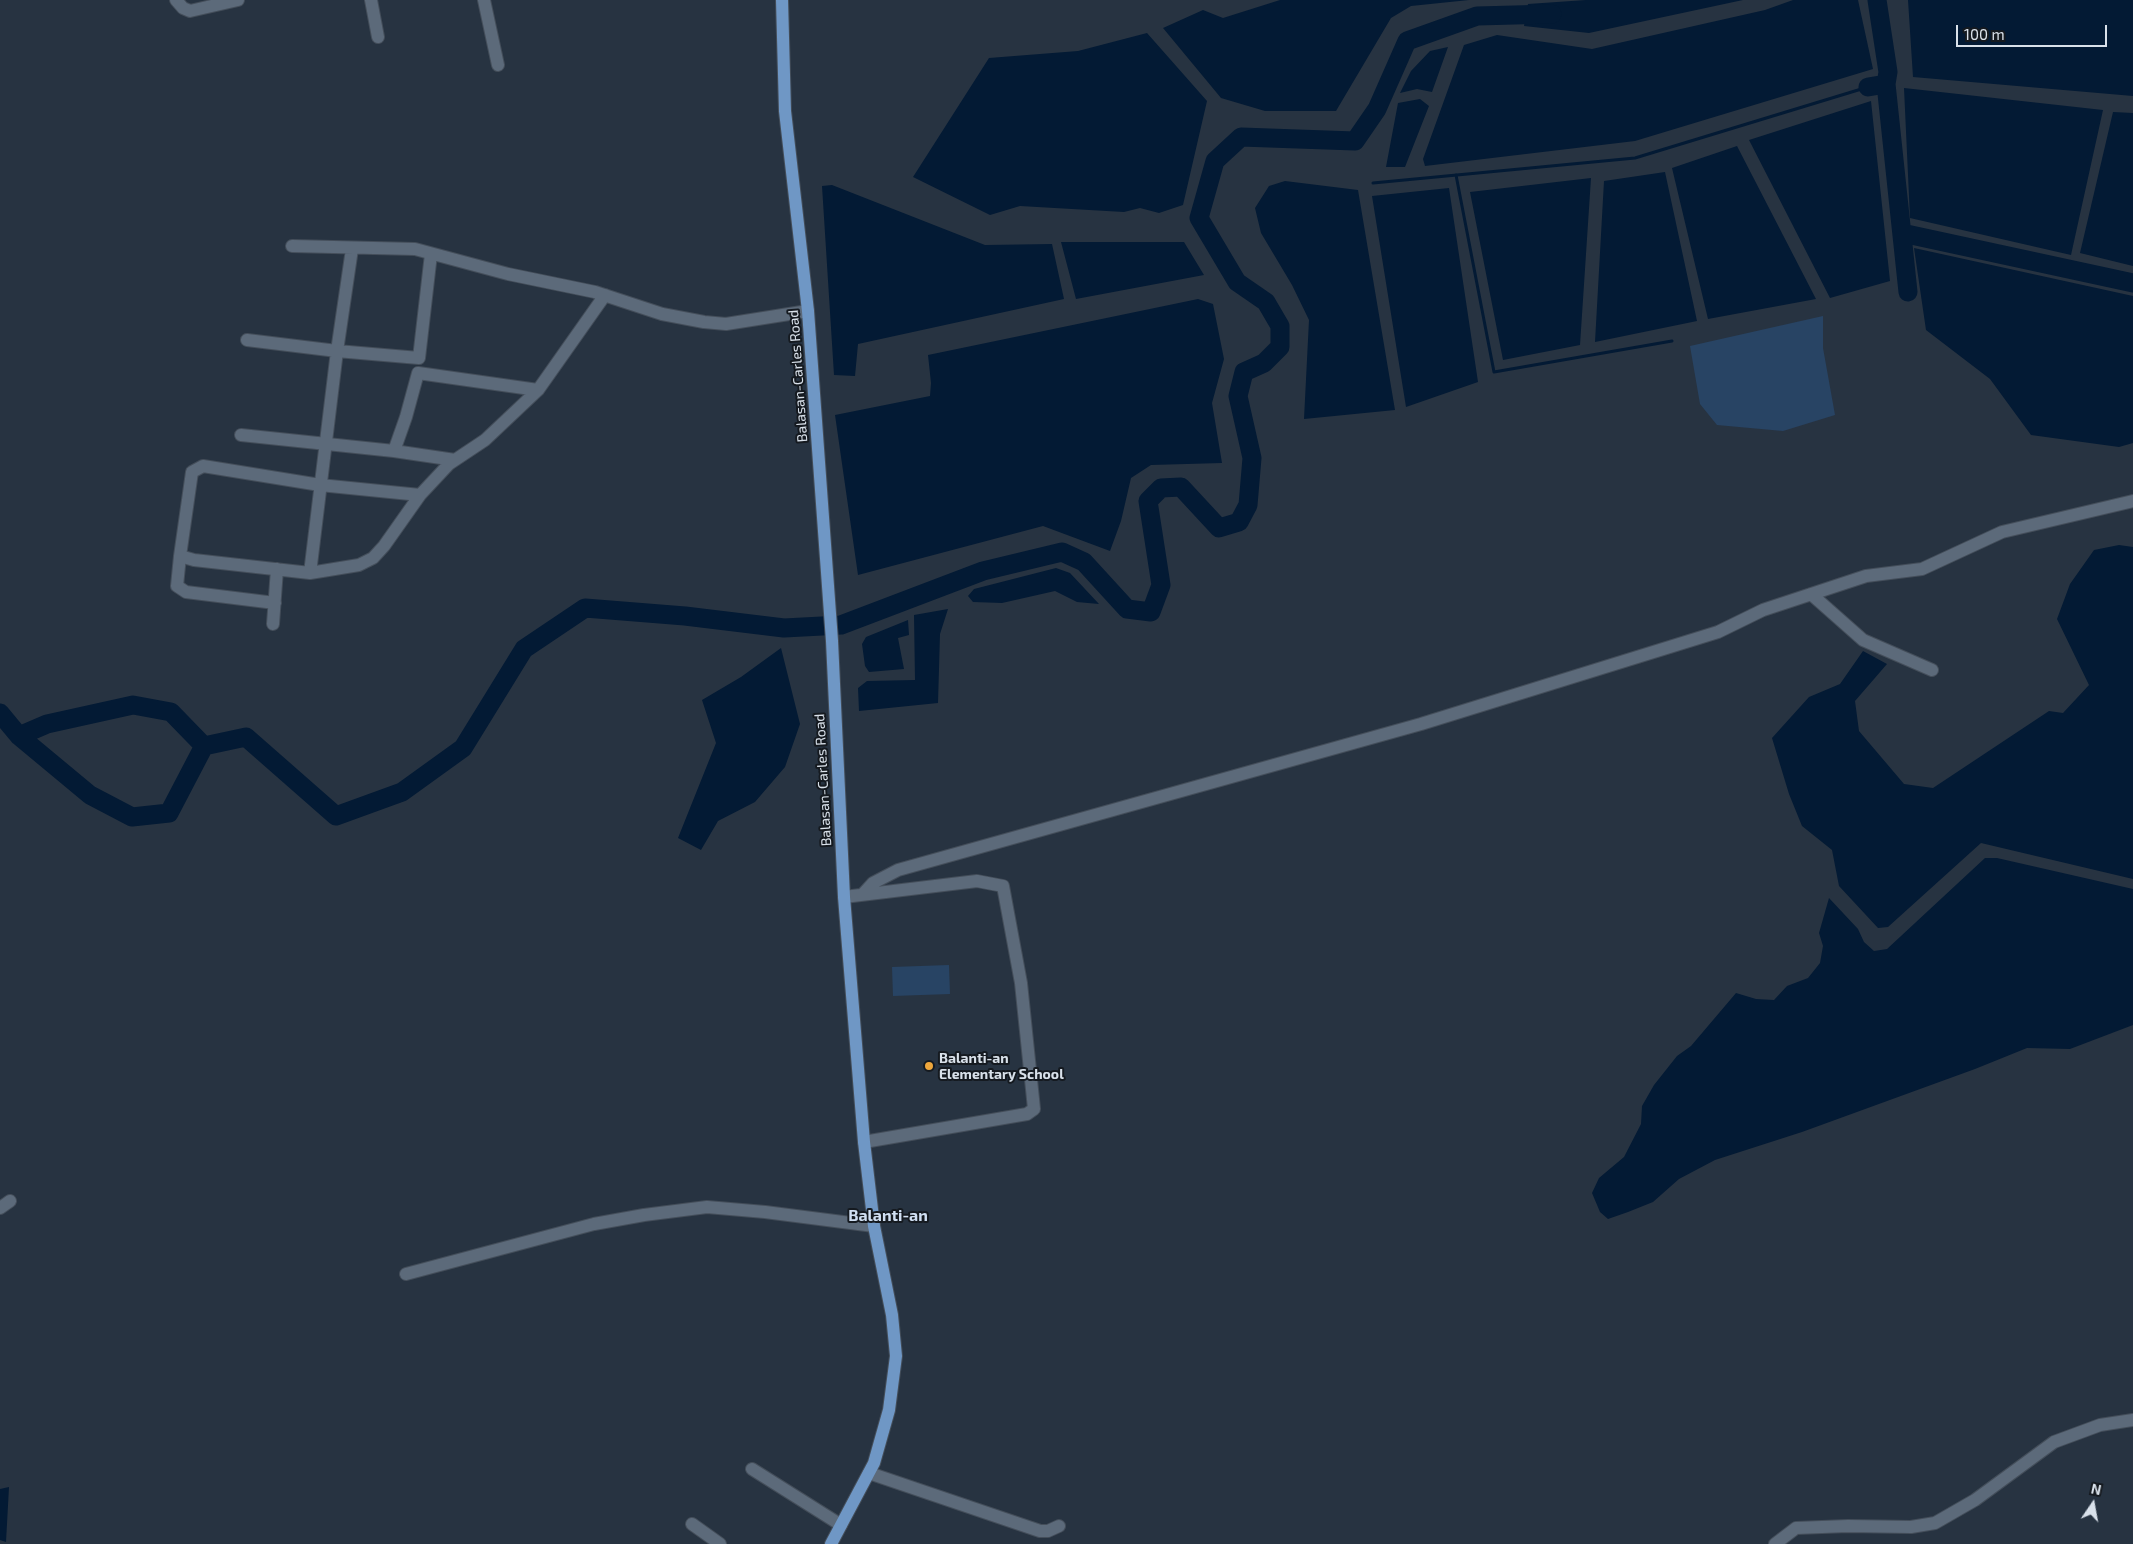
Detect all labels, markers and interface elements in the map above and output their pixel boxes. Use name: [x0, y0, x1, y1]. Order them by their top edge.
scale bar: [1958, 15, 2109, 47]
text: 100 m: [1964, 25, 2005, 43]
street label: Balasan-Carles Road: [785, 309, 811, 443]
street label: Balasan-Carles Road: [811, 713, 835, 847]
place label: Balanti-an Elementary School: [939, 1050, 1064, 1082]
marker: Balanti-an Elementary School: [923, 1060, 935, 1072]
district label: Balanti-an: [848, 1206, 928, 1226]
north arrow: [2068, 1479, 2118, 1529]
text: N: [2090, 1479, 2103, 1498]

